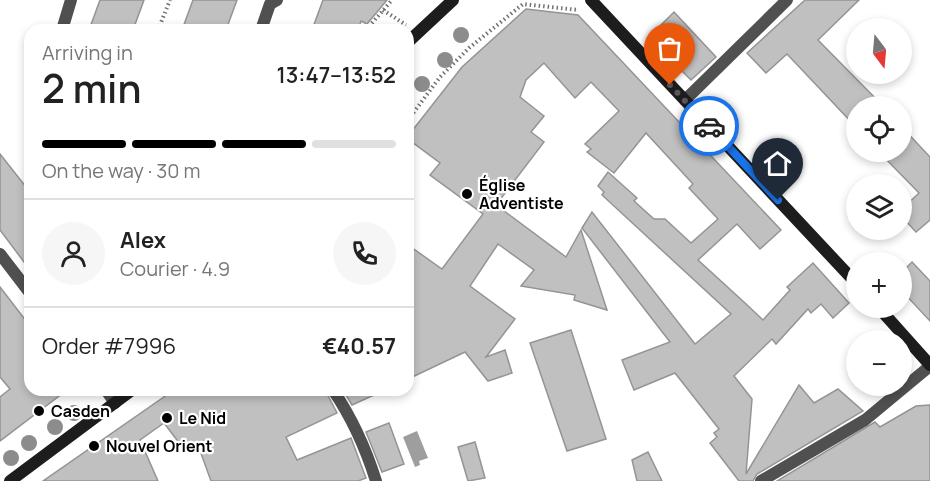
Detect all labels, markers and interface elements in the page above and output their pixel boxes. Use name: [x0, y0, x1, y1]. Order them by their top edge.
north arrow: [846, 18, 912, 84]
map controls: [846, 18, 912, 396]
pin: [644, 23, 695, 85]
icon: bag: [653, 32, 686, 65]
text: Arriving in: [42, 39, 133, 66]
text: 13:47–13:52: [276, 60, 396, 90]
text: 2 min: [42, 61, 141, 115]
courier: [679, 96, 739, 156]
button: locate: [846, 96, 912, 162]
icon: car: [693, 110, 726, 143]
pin: [752, 138, 803, 200]
icon: home: [761, 147, 794, 180]
text: On the way · 30 m: [42, 157, 201, 184]
place label: Église Adventiste: [479, 174, 564, 214]
button: layers: [846, 174, 912, 240]
marker: Église Adventiste: [460, 187, 474, 201]
button: person: [42, 222, 105, 285]
button: phone: [333, 222, 396, 285]
text: Alex: [120, 225, 166, 255]
button: +: [846, 252, 912, 318]
text: Courier · 4.9: [120, 255, 230, 282]
button: −: [846, 330, 912, 396]
text: Order #7996: [42, 331, 176, 361]
text: €40.57: [322, 331, 396, 361]
place label: Casden: [51, 400, 110, 422]
marker: Casden: [32, 404, 46, 418]
place label: Le Nid: [179, 407, 226, 429]
marker: Le Nid: [160, 411, 174, 425]
place label: Nouvel Orient: [106, 435, 212, 457]
marker: Nouvel Orient: [87, 439, 101, 453]

